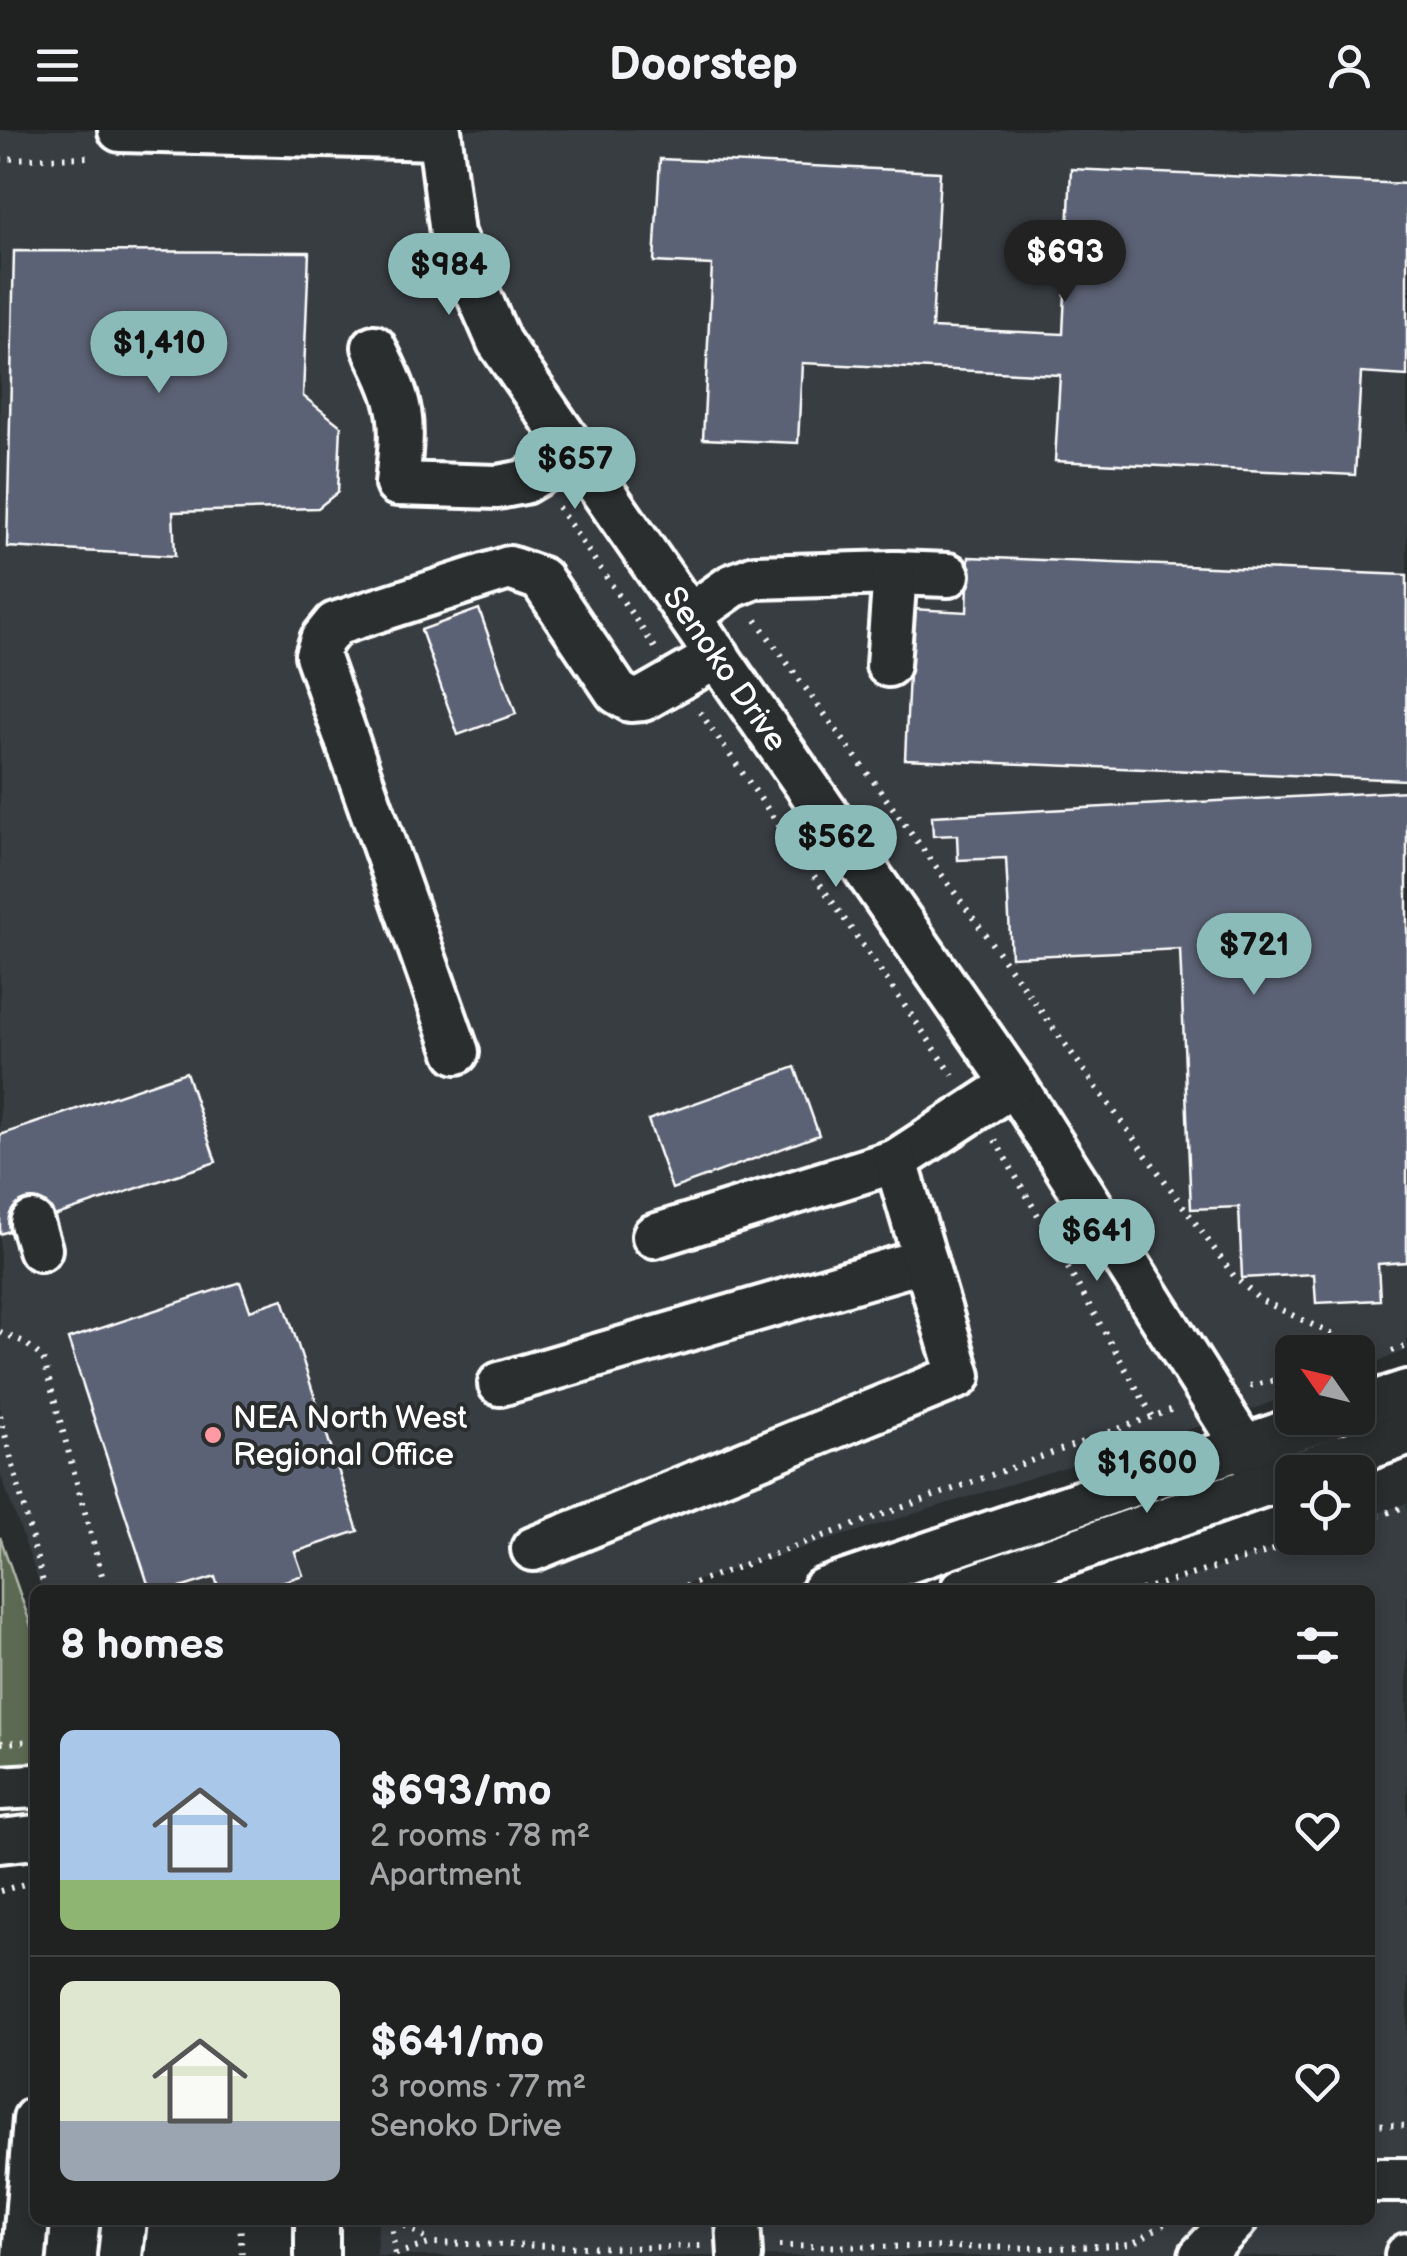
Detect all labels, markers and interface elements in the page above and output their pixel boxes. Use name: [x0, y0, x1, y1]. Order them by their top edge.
icon: menu: [30, 38, 85, 93]
text: Doorstep: [609, 38, 798, 93]
icon: person: [1322, 38, 1377, 93]
pin: $693: [1006, 220, 1124, 305]
pin: $984: [390, 233, 508, 318]
text: $693: [1026, 233, 1104, 272]
text: $984: [410, 246, 488, 285]
pin: $1,410: [78, 311, 240, 396]
text: $1,410: [112, 324, 206, 363]
pin: $657: [516, 427, 634, 512]
text: $657: [537, 440, 613, 479]
street label: Senoko Drive: [654, 579, 795, 759]
pin: $562: [777, 805, 895, 890]
text: $562: [797, 818, 875, 857]
pin: $721: [1195, 913, 1313, 998]
text: $721: [1219, 926, 1289, 965]
pin: $641: [1038, 1199, 1156, 1284]
text: $641: [1061, 1212, 1133, 1251]
north arrow: [1275, 1335, 1375, 1435]
map controls: [1275, 1335, 1375, 1555]
place label: NEA North West Regional Office: [233, 1399, 468, 1475]
marker: NEA North West Regional Office: [202, 1424, 224, 1446]
pin: $1,600: [1066, 1431, 1228, 1516]
text: $1,600: [1097, 1444, 1197, 1483]
button: locate: [1275, 1455, 1375, 1555]
icon: filters: [1290, 1618, 1345, 1673]
text: 8 homes: [60, 1620, 224, 1671]
text: $693/mo: [370, 1766, 552, 1817]
icon: home: [140, 1770, 260, 1890]
icon: heart: [1290, 1803, 1345, 1858]
text: 2 rooms · 78 m²: [370, 1817, 590, 1856]
text: Apartment: [370, 1856, 521, 1895]
text: $641/mo: [370, 2017, 544, 2068]
icon: home: [140, 2021, 260, 2141]
icon: heart: [1290, 2054, 1345, 2109]
text: 3 rooms · 77 m²: [370, 2068, 586, 2107]
text: Senoko Drive: [370, 2107, 562, 2146]

